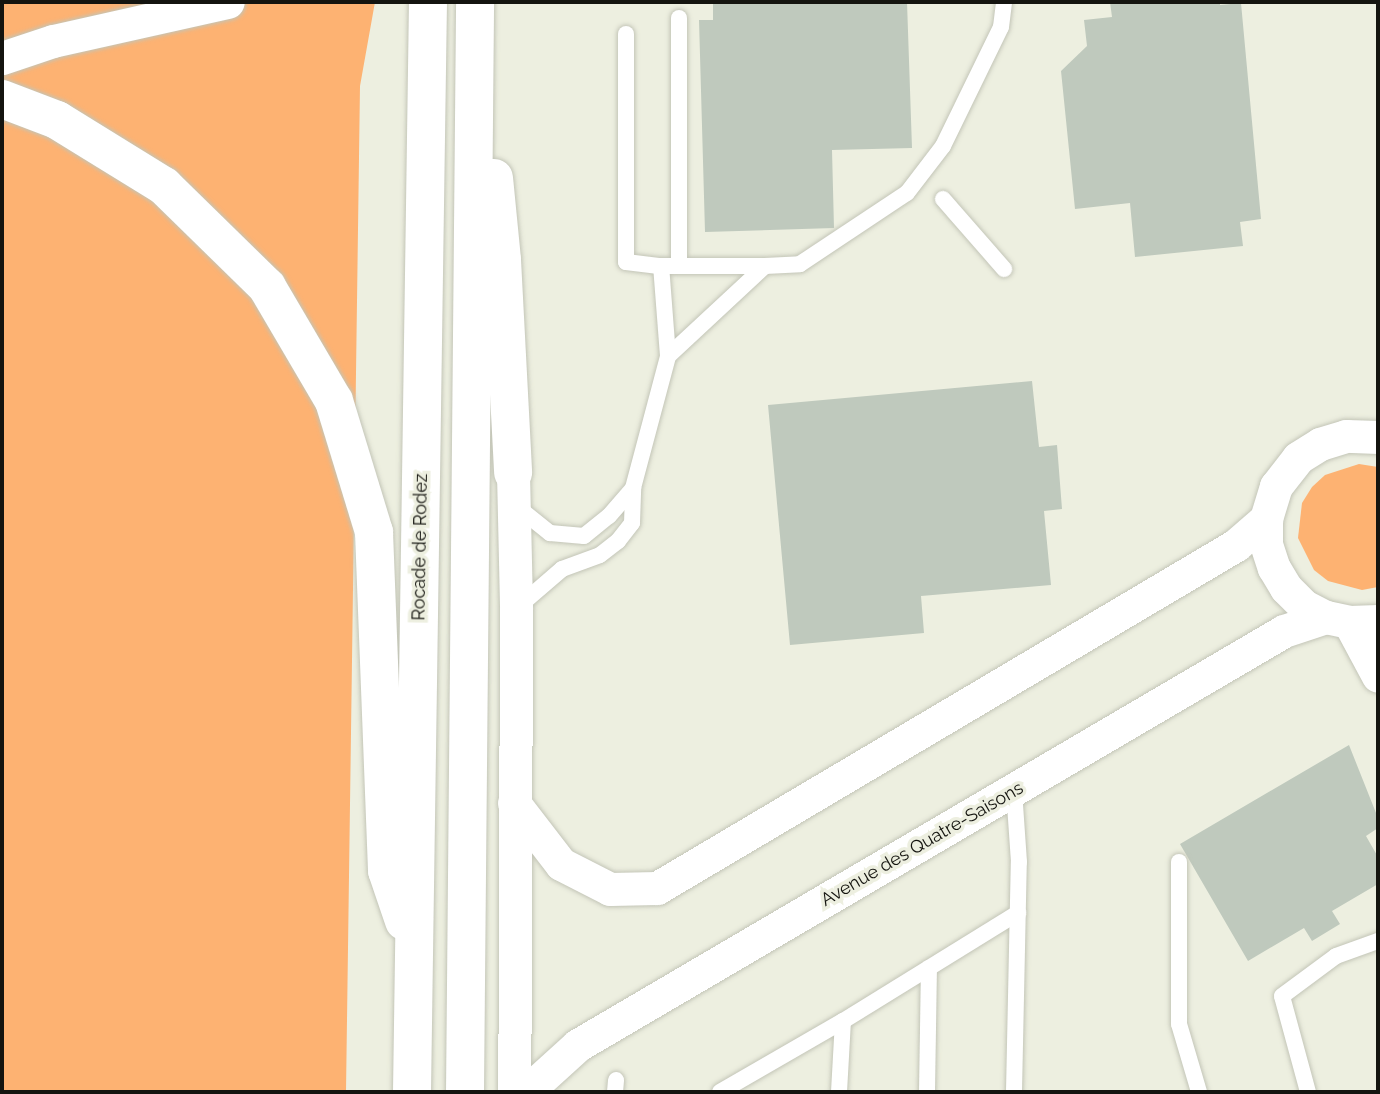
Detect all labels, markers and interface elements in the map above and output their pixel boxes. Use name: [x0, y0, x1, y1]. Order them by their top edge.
street label: Rocade de Rodez: [408, 473, 432, 621]
street label: Avenue des Quatre-Saisons: [817, 777, 1027, 911]

